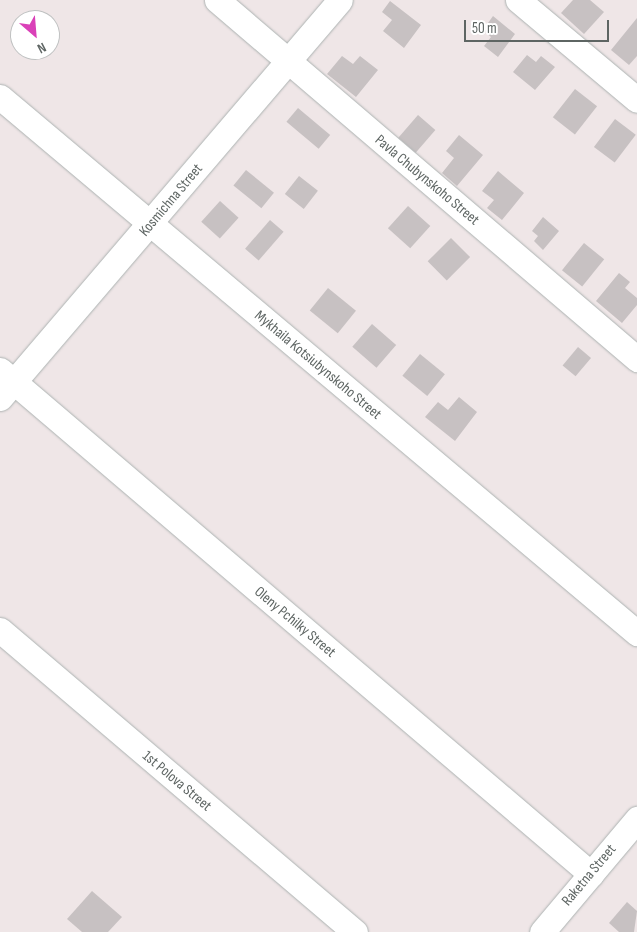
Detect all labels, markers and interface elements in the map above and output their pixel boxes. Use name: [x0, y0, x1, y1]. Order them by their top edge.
north arrow: [10, 10, 60, 60]
scale bar: [467, 10, 612, 42]
text: 50 m: [472, 19, 497, 38]
text: N: [34, 39, 49, 57]
street label: Pavla Chubynskoho Street: [371, 131, 483, 229]
street label: Kosmichna Street: [135, 160, 207, 240]
street label: Mykhaila Kotsiubynskoho Street: [251, 307, 385, 423]
street label: Oleny Pchilky Street: [251, 583, 339, 661]
street label: 1st Polova Street: [139, 747, 215, 815]
street label: Raketna Street: [558, 841, 620, 909]

